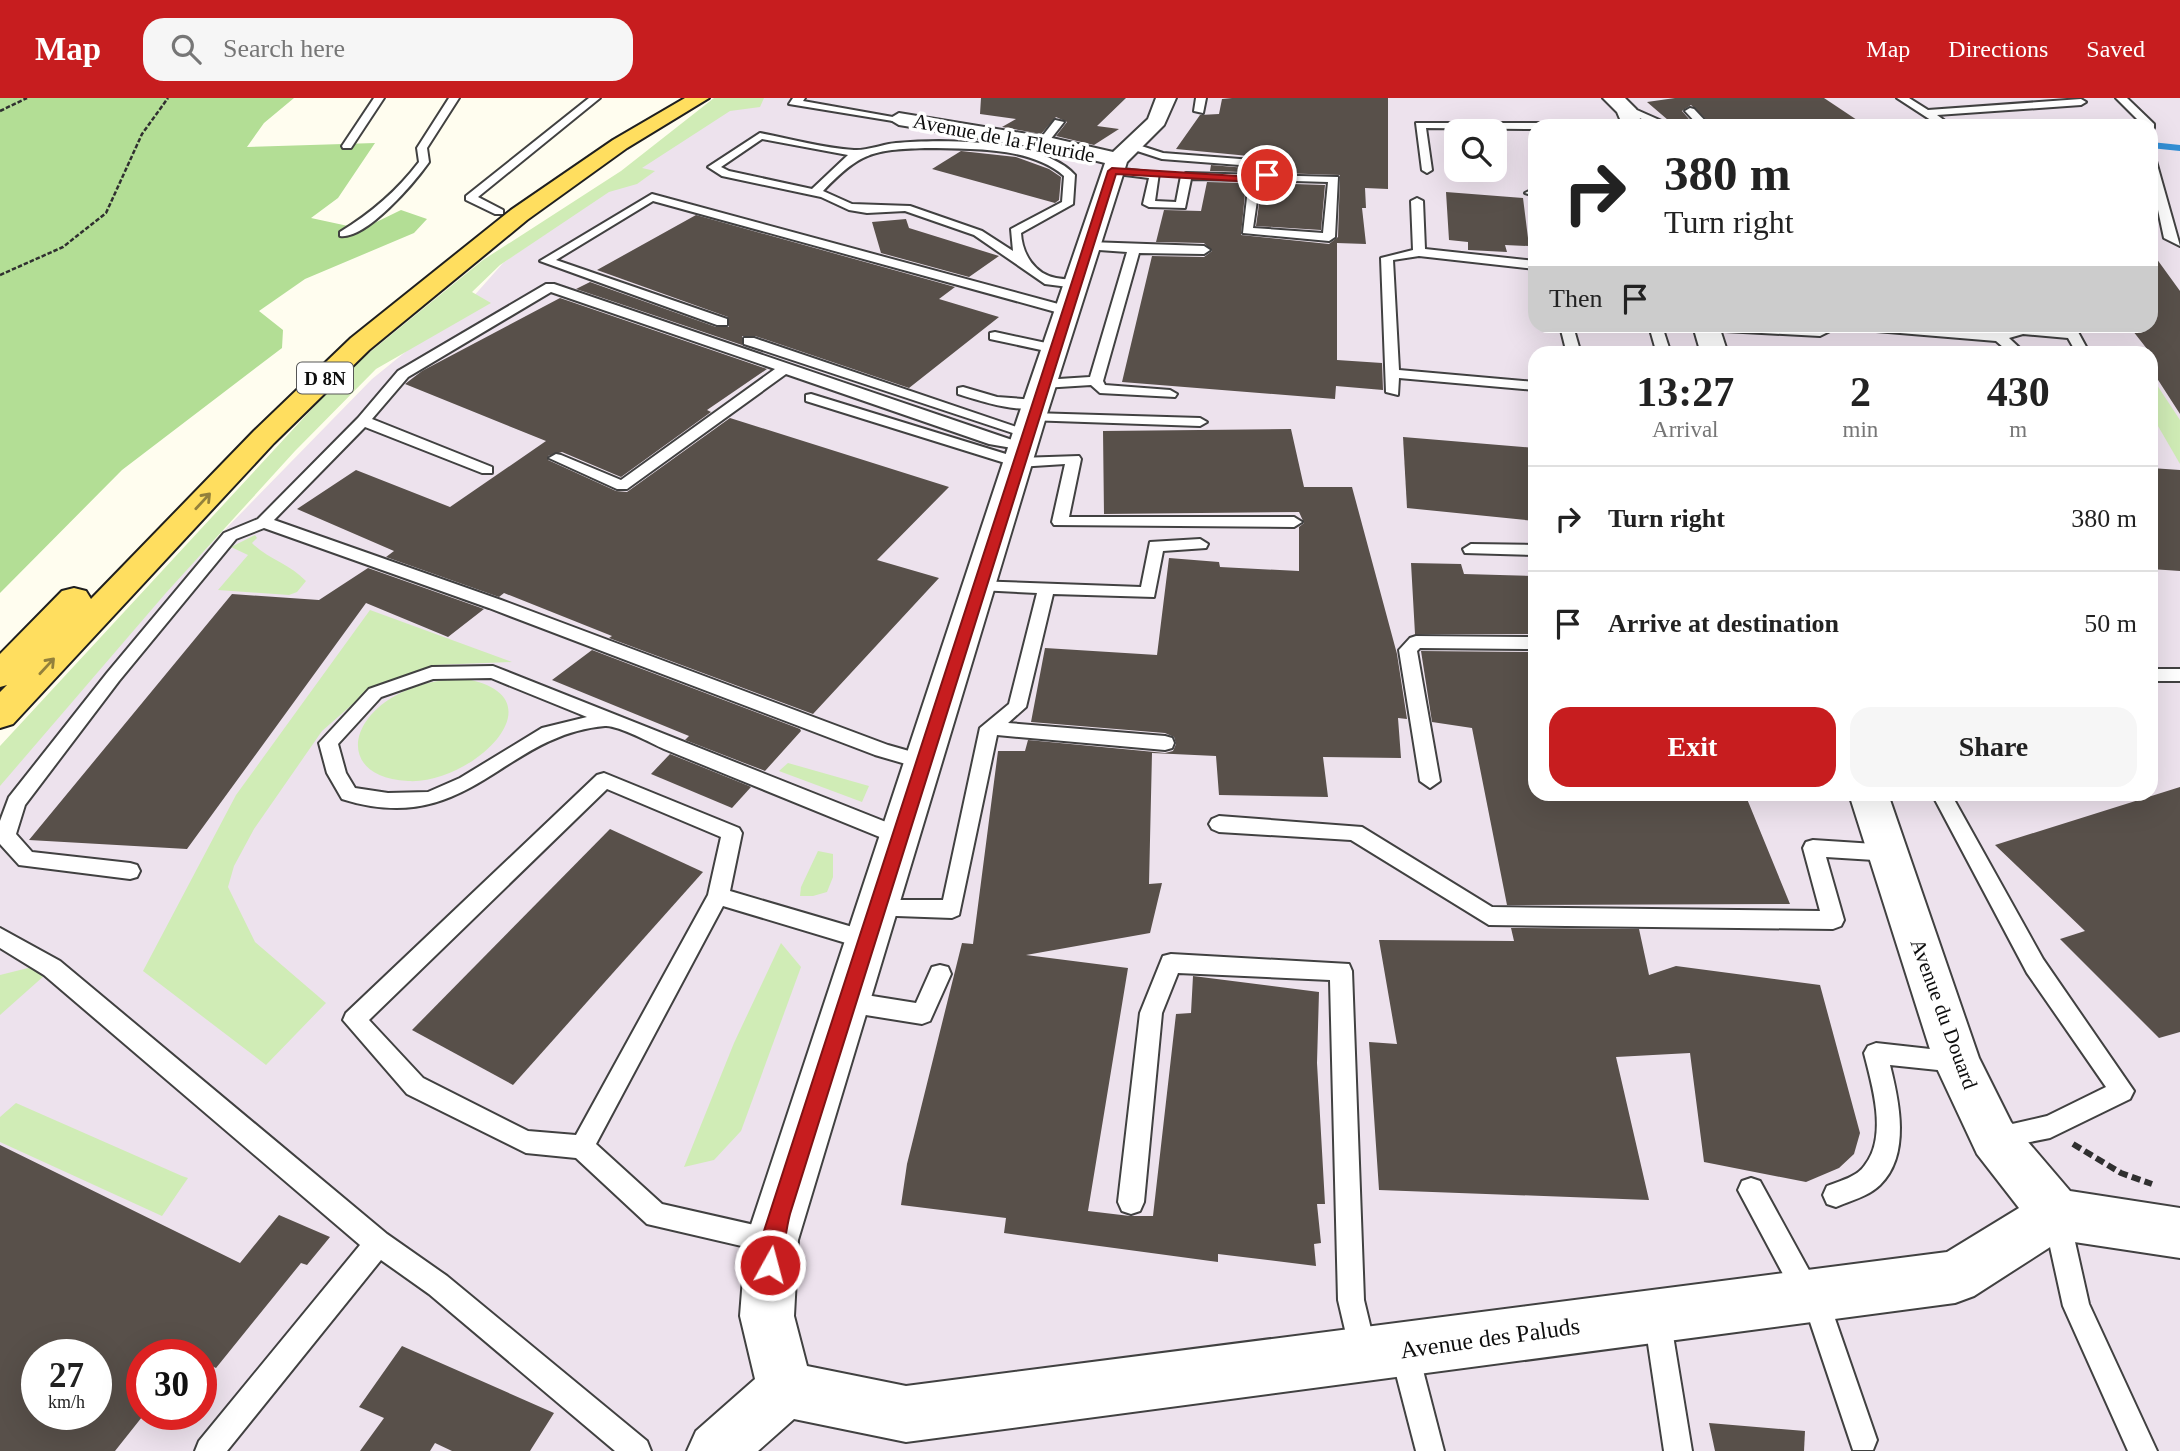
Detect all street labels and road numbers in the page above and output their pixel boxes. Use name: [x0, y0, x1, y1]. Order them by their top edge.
street label: Avenue de la Fleuride: [911, 109, 1097, 167]
road number: D 8N: [297, 362, 353, 394]
street label: Avenue du Douard: [1906, 936, 1983, 1093]
street label: Avenue des Paluds: [1399, 1313, 1581, 1363]

